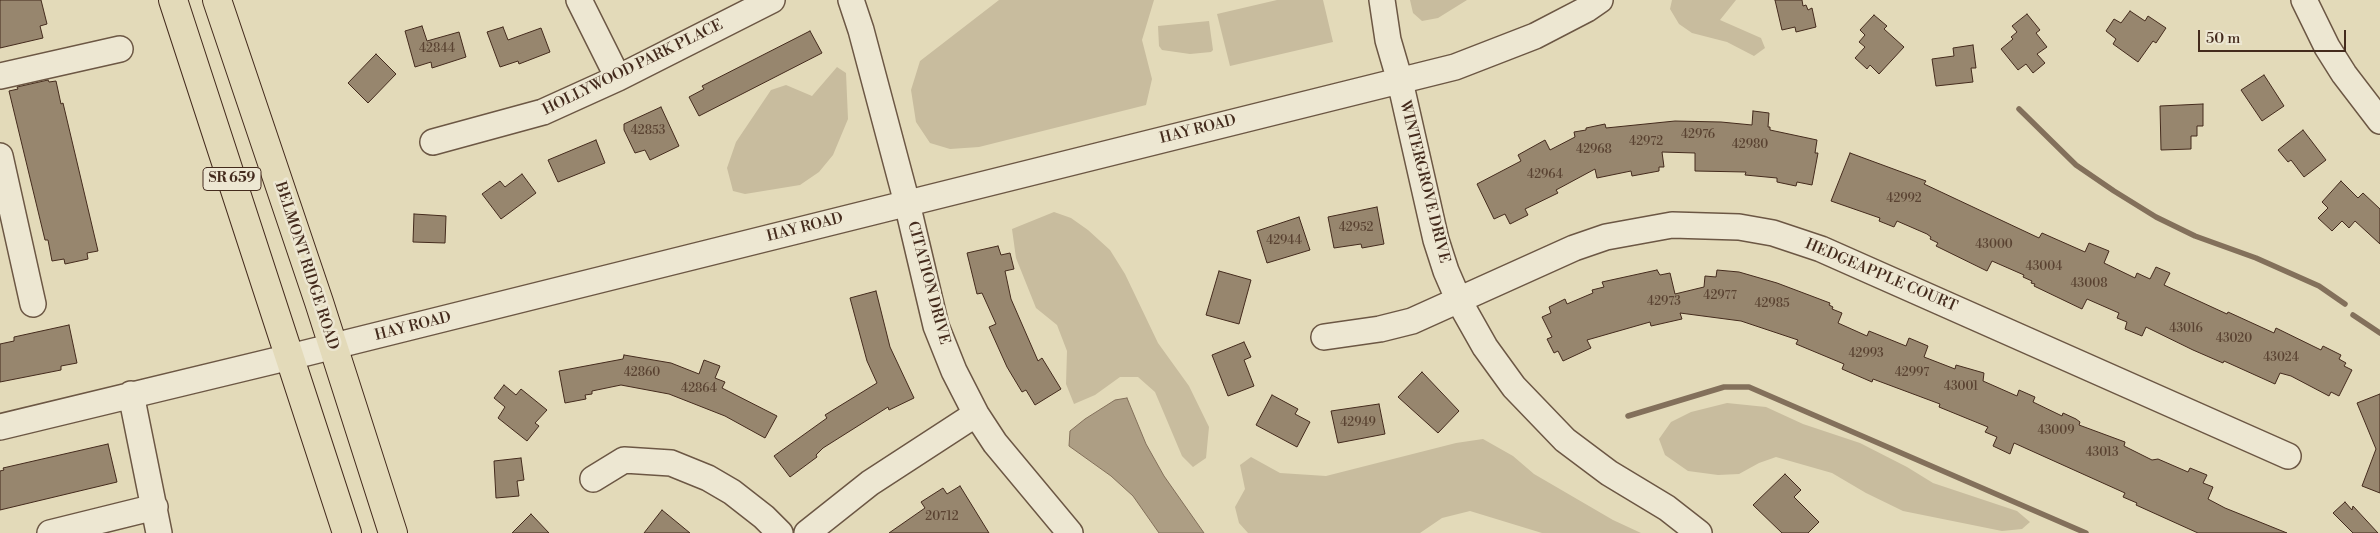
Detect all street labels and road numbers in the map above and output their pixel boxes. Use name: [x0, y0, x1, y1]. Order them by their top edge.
street label: HOLLYWOOD PARK PLACE: [540, 16, 726, 120]
street label: WINTERGROVE DRIVE: [1395, 99, 1453, 265]
street label: HAY ROAD: [1158, 112, 1238, 148]
road number: SR 659: [203, 168, 261, 190]
street label: BELMONT RIDGE ROAD: [270, 180, 342, 352]
street label: HAY ROAD: [765, 210, 845, 246]
street label: CITATION DRIVE: [903, 219, 953, 347]
street label: HEDGEAPPLE COURT: [1802, 236, 1960, 316]
street label: HAY ROAD: [373, 309, 453, 345]

